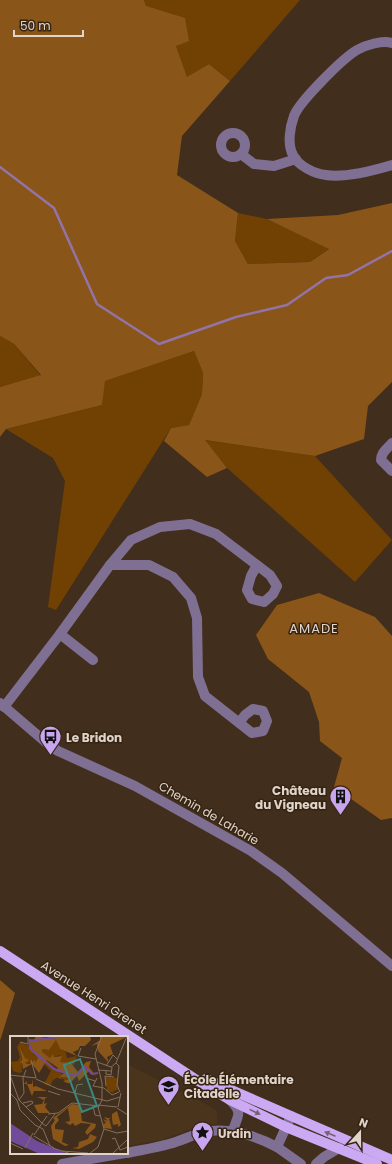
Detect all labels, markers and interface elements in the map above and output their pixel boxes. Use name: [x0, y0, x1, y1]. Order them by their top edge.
scale bar: [14, 12, 83, 38]
text: 50 m: [20, 17, 51, 34]
district label: AMADE: [289, 619, 339, 638]
bus stop icon: Le Bridon: [37, 724, 63, 757]
place label: Le Bridon: [66, 729, 122, 746]
street label: Chemin de Laharie: [156, 777, 262, 849]
place label: Château du Vigneau: [255, 782, 326, 813]
building icon: Château du Vigneau: [328, 784, 354, 817]
street label: Avenue Henri Grenet: [38, 956, 150, 1038]
inset map: [10, 1036, 128, 1154]
place label: École Élémentaire Citadelle: [184, 1071, 294, 1102]
school or university icon: École Élémentaire Citadelle: [155, 1073, 181, 1106]
one-way arrow: [249, 1108, 261, 1115]
north arrow: [340, 1112, 380, 1152]
text: N: [357, 1114, 370, 1132]
place icon: Urdin: [189, 1120, 215, 1153]
place label: Urdin: [218, 1125, 251, 1142]
one-way arrow: [325, 1131, 336, 1137]

